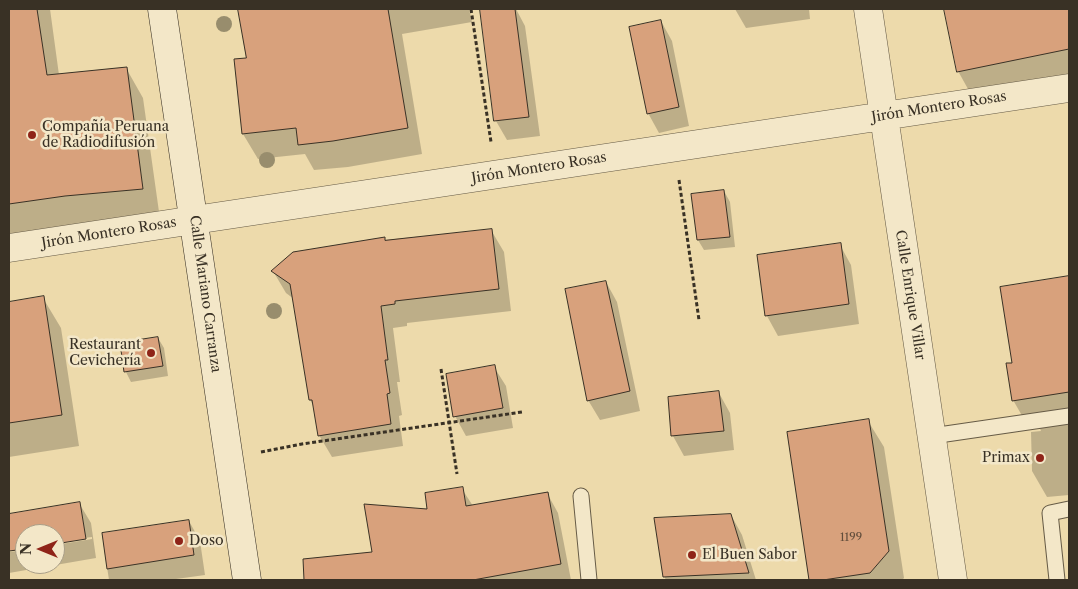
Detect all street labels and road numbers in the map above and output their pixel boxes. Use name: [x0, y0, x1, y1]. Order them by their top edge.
street label: Jirón Montero Rosas: [870, 88, 1008, 126]
street label: Jirón Montero Rosas: [470, 149, 608, 187]
street label: Jirón Montero Rosas: [40, 214, 178, 252]
street label: Calle Mariano Carranza: [186, 214, 224, 374]
street label: Calle Enrique Villar: [891, 229, 929, 361]

